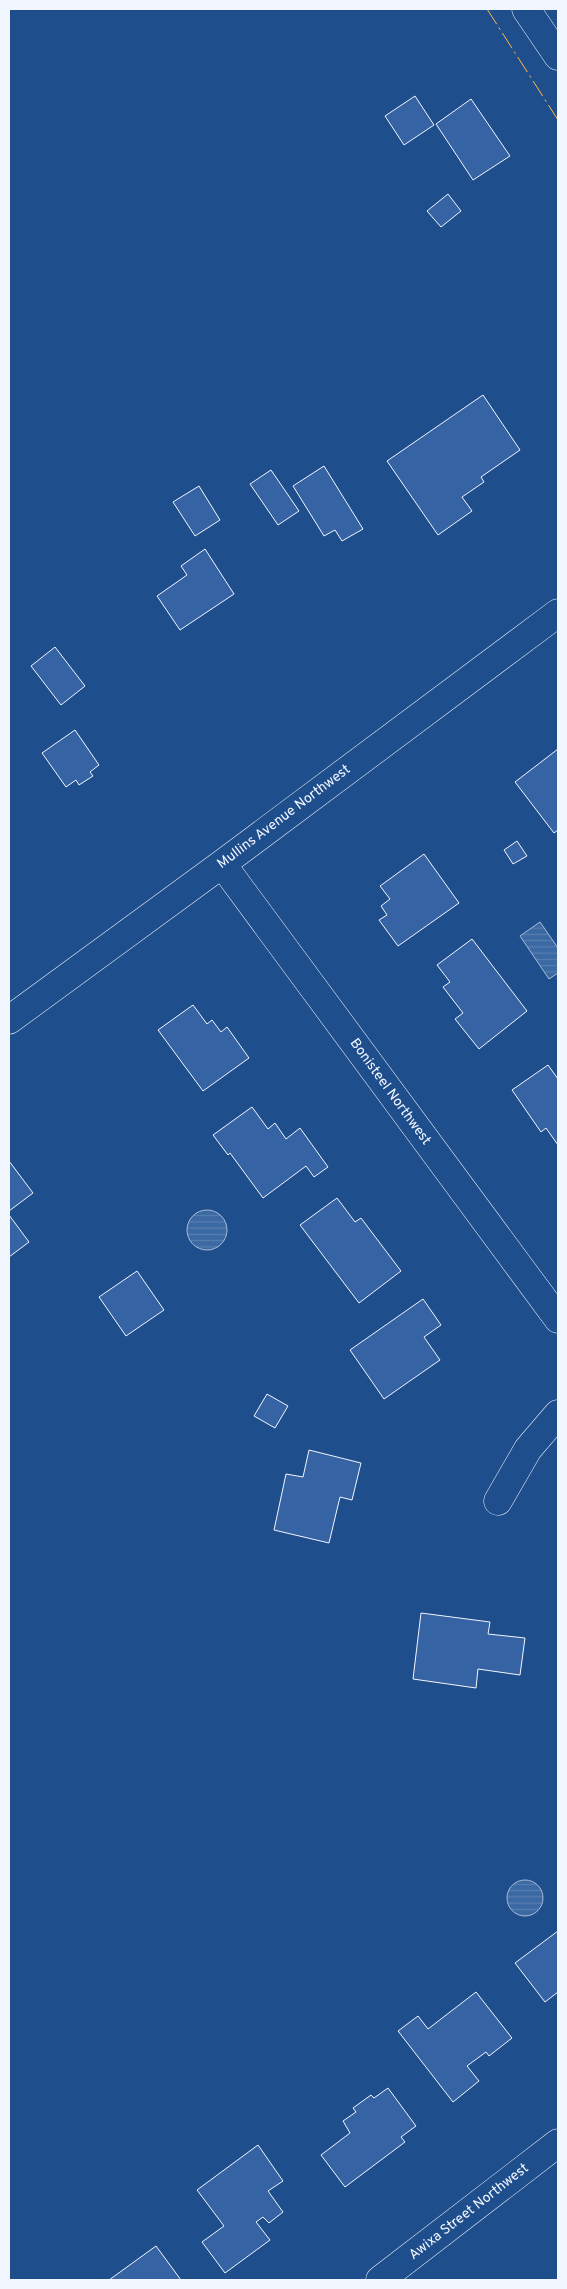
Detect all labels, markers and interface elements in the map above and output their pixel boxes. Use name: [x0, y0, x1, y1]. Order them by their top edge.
street label: Mullins Avenue Northwest: [214, 761, 354, 873]
street label: Bonisteel Northwest: [346, 1035, 434, 1149]
street label: Awixa Street Northwest: [406, 2160, 532, 2264]

